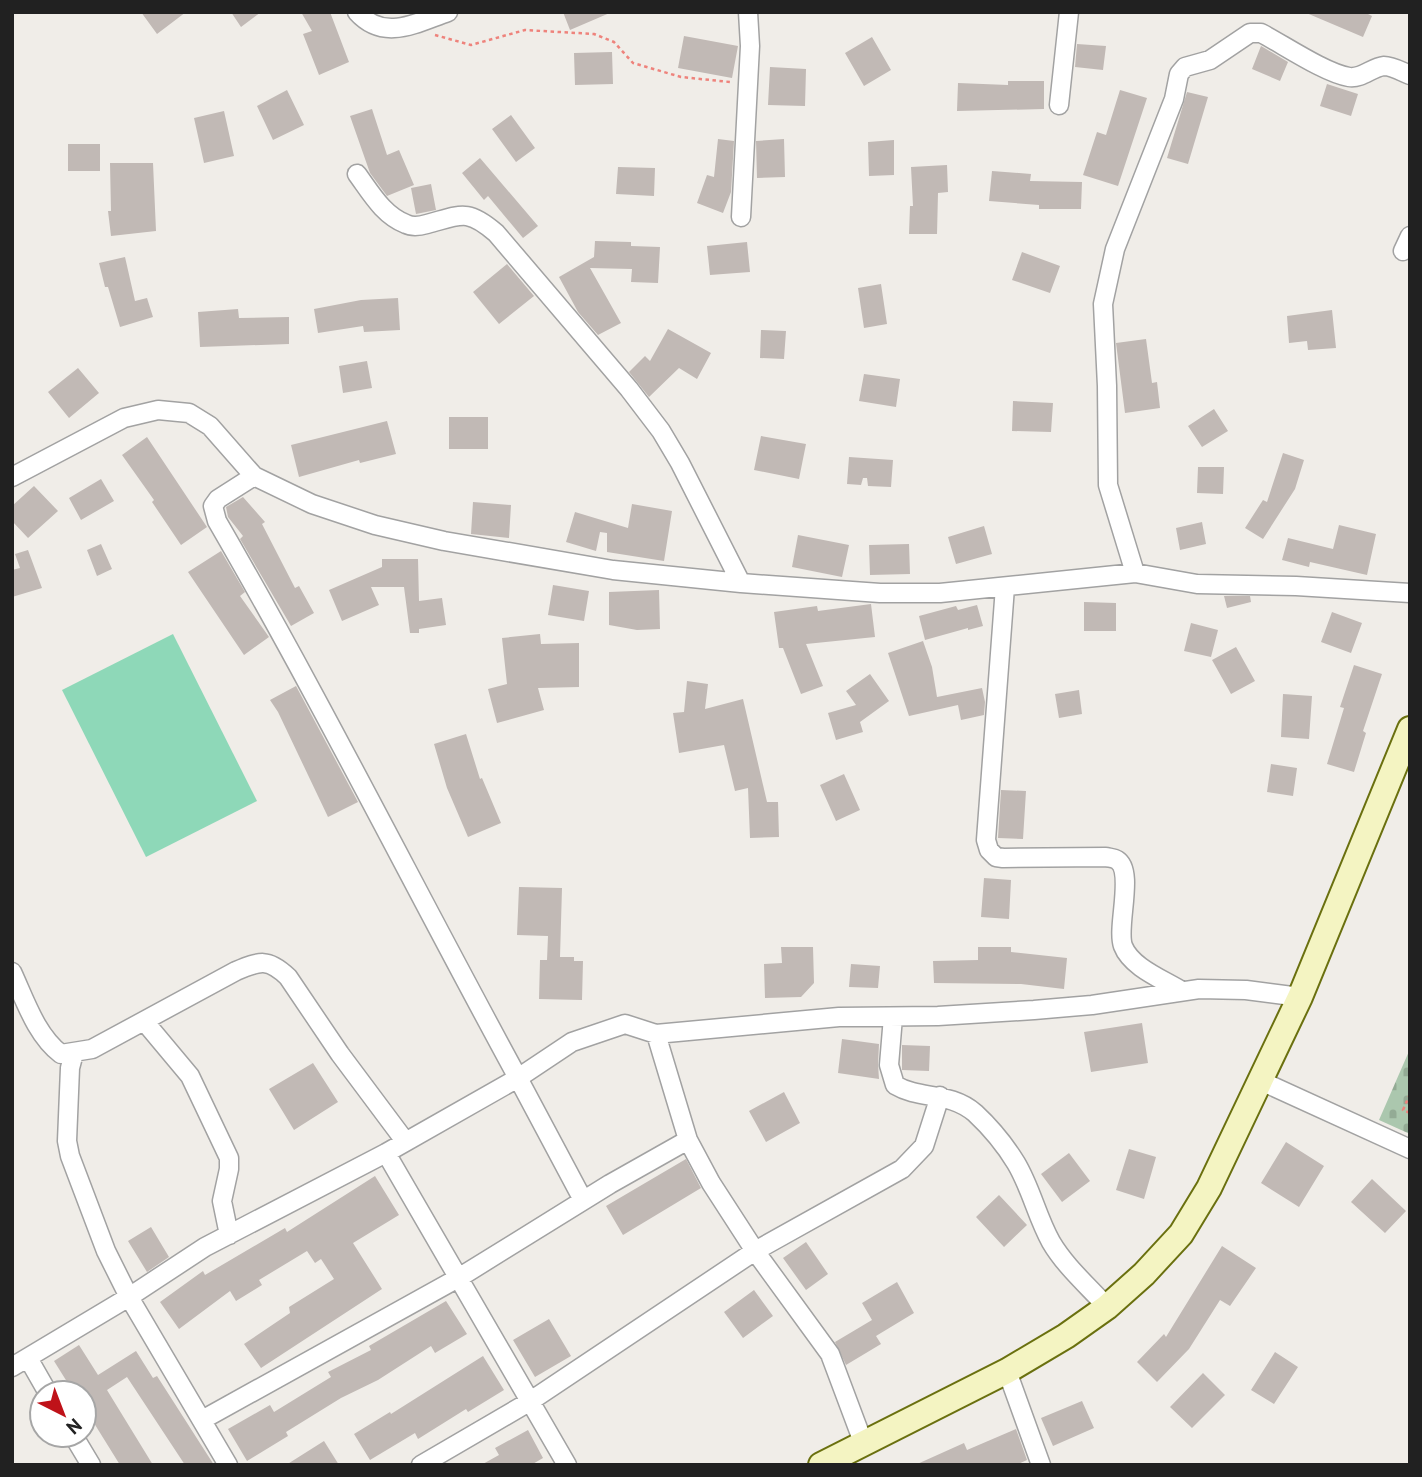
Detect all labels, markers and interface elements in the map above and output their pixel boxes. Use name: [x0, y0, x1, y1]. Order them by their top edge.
north arrow: [28, 1379, 98, 1449]
text: N: [62, 1414, 87, 1440]

